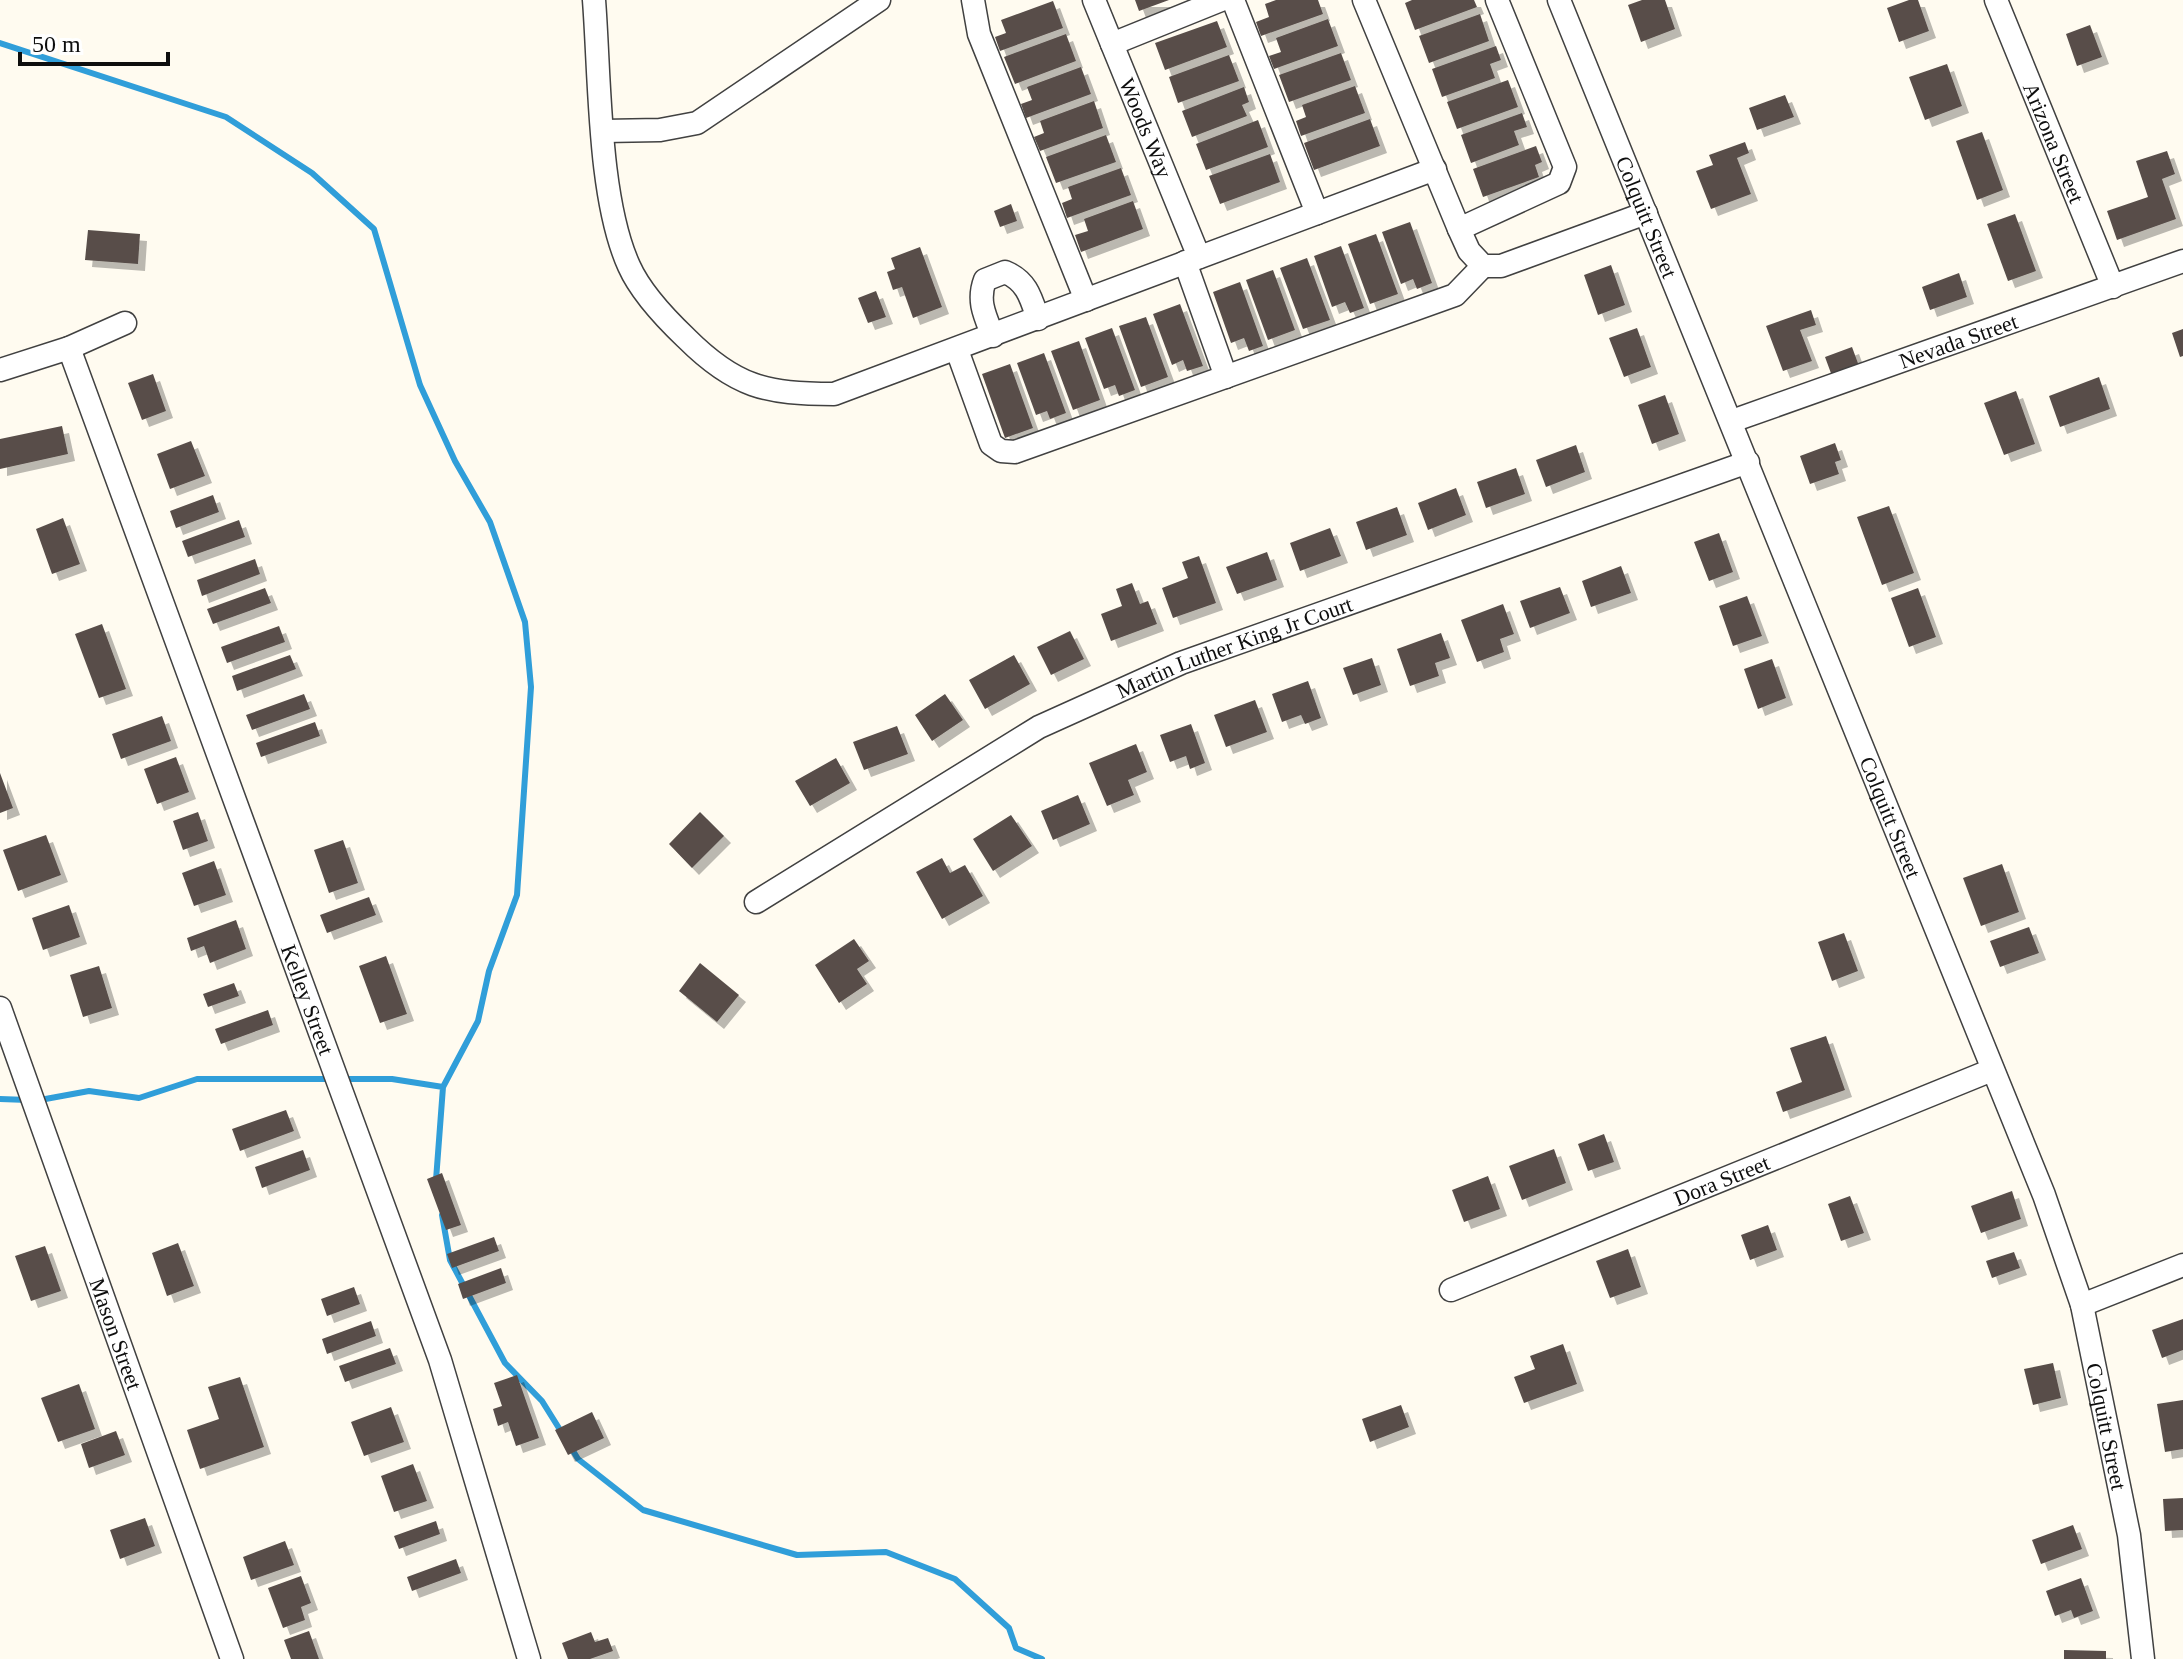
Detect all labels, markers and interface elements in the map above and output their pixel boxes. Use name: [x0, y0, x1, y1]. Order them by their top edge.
scale bar: [20, 16, 168, 66]
text: 50 m: [32, 31, 81, 57]
street label: Woods Way: [1114, 74, 1177, 181]
street label: Arizona Street: [2018, 79, 2089, 207]
street label: Colquitt Street: [1611, 153, 1682, 281]
street label: Nevada Street: [1896, 309, 2021, 374]
street label: Martin Luther King Jr Court: [1112, 591, 1356, 704]
street label: Colquitt Street: [1854, 753, 1926, 882]
street label: Kelley Street: [276, 941, 339, 1058]
street label: Dora Street: [1670, 1150, 1773, 1211]
street label: Mason Street: [84, 1275, 147, 1393]
street label: Colquitt Street: [2081, 1361, 2131, 1492]

